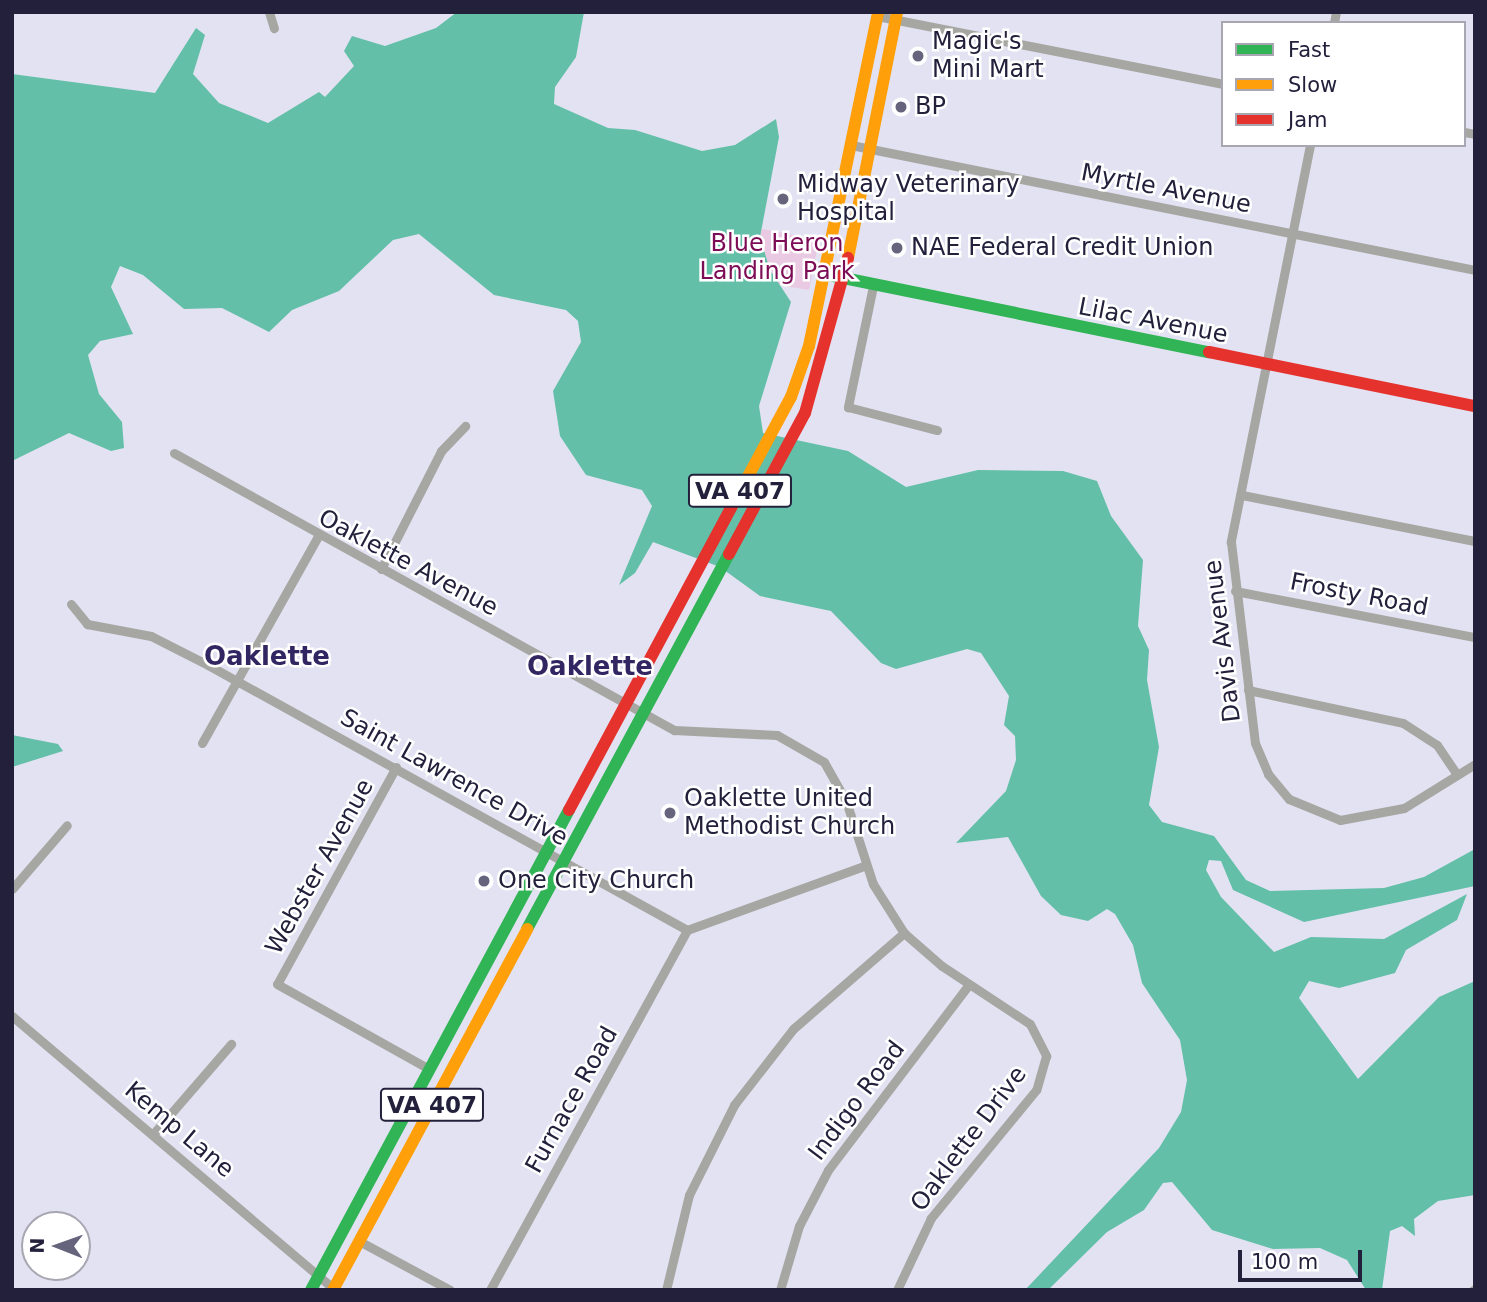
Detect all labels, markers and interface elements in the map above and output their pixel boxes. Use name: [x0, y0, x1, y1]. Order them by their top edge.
legend: [1221, 21, 1466, 147]
place label: Magic's Mini Mart: [932, 28, 1044, 84]
text: Fast: [1288, 38, 1330, 62]
marker: Magic's Mini Mart: [910, 48, 926, 64]
text: Slow: [1288, 73, 1337, 97]
place label: BP: [915, 93, 946, 121]
marker: BP: [893, 99, 909, 115]
text: Jam: [1288, 108, 1328, 132]
street label: Myrtle Avenue: [1079, 158, 1253, 220]
place label: Midway Veterinary Hospital: [797, 171, 1020, 227]
marker: Midway Veterinary Hospital: [775, 191, 791, 207]
park label: Blue Heron Landing Park: [699, 230, 855, 286]
place label: NAE Federal Credit Union: [911, 234, 1213, 262]
marker: NAE Federal Credit Union: [889, 240, 905, 256]
street label: Lilac Avenue: [1076, 292, 1230, 350]
road number: VA 407: [688, 471, 792, 510]
street label: Oaklette Avenue: [313, 503, 503, 623]
street label: Davis Avenue: [1199, 558, 1247, 724]
street label: Frosty Road: [1288, 568, 1430, 622]
district label: Oaklette: [204, 641, 330, 673]
district label: Oaklette: [527, 651, 653, 683]
street label: Saint Lawrence Drive: [335, 703, 573, 853]
street label: Webster Avenue: [260, 774, 380, 960]
place label: Oaklette United Methodist Church: [684, 785, 895, 841]
marker: Oaklette United Methodist Church: [662, 805, 678, 821]
place label: One City Church: [498, 867, 694, 895]
marker: One City Church: [476, 873, 492, 889]
street label: Furnace Road: [520, 1022, 624, 1178]
street label: Indigo Road: [803, 1036, 911, 1166]
street label: Oaklette Drive: [905, 1061, 1033, 1217]
street label: Kemp Lane: [119, 1076, 239, 1184]
road number: VA 407: [380, 1086, 485, 1124]
north arrow: [21, 1211, 91, 1281]
scale bar: [1242, 1236, 1366, 1280]
text: N: [26, 1238, 48, 1254]
text: 100 m: [1251, 1250, 1318, 1274]

